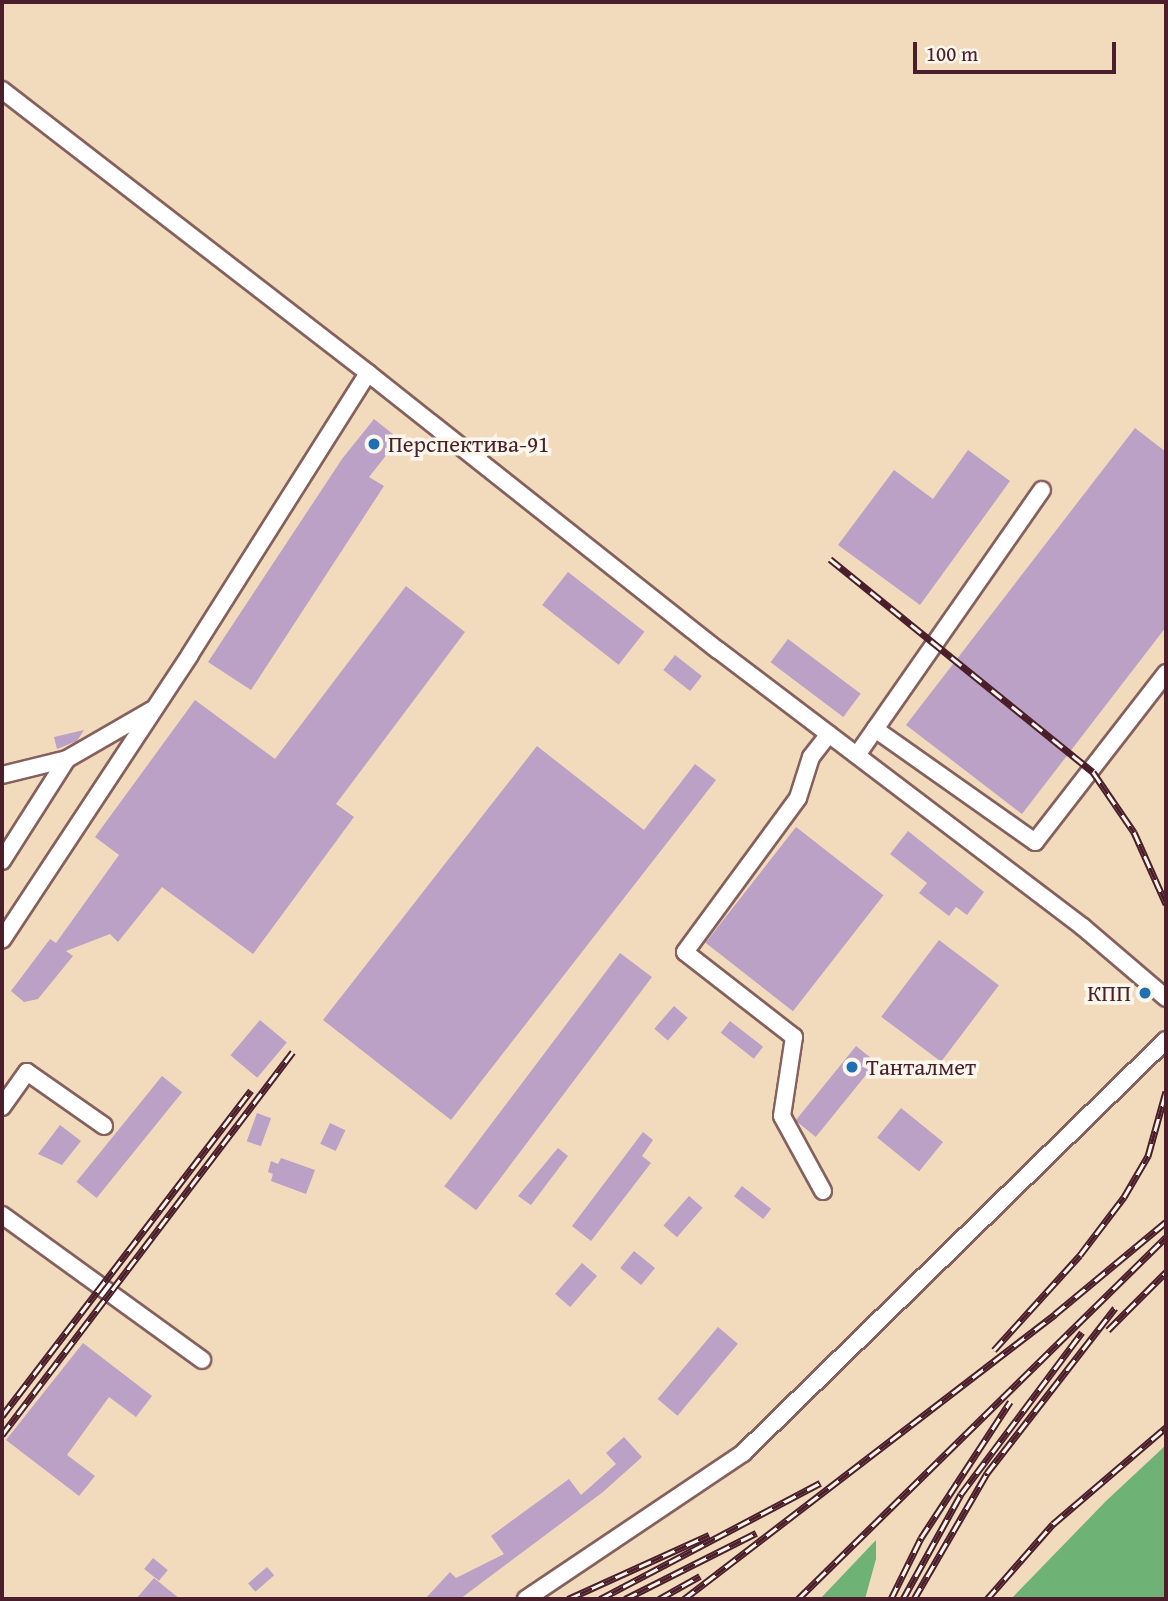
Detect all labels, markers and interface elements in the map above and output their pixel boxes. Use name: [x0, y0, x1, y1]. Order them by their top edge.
scale bar: [916, 28, 1119, 72]
text: 100 m: [926, 38, 978, 69]
place label: Перспектива-91: [388, 430, 549, 458]
marker: Перспектива-91: [366, 436, 382, 452]
place label: КПП: [1087, 979, 1131, 1007]
marker: КПП: [1137, 985, 1153, 1001]
place label: Танталмет: [866, 1053, 976, 1081]
marker: Танталмет: [844, 1059, 860, 1075]

